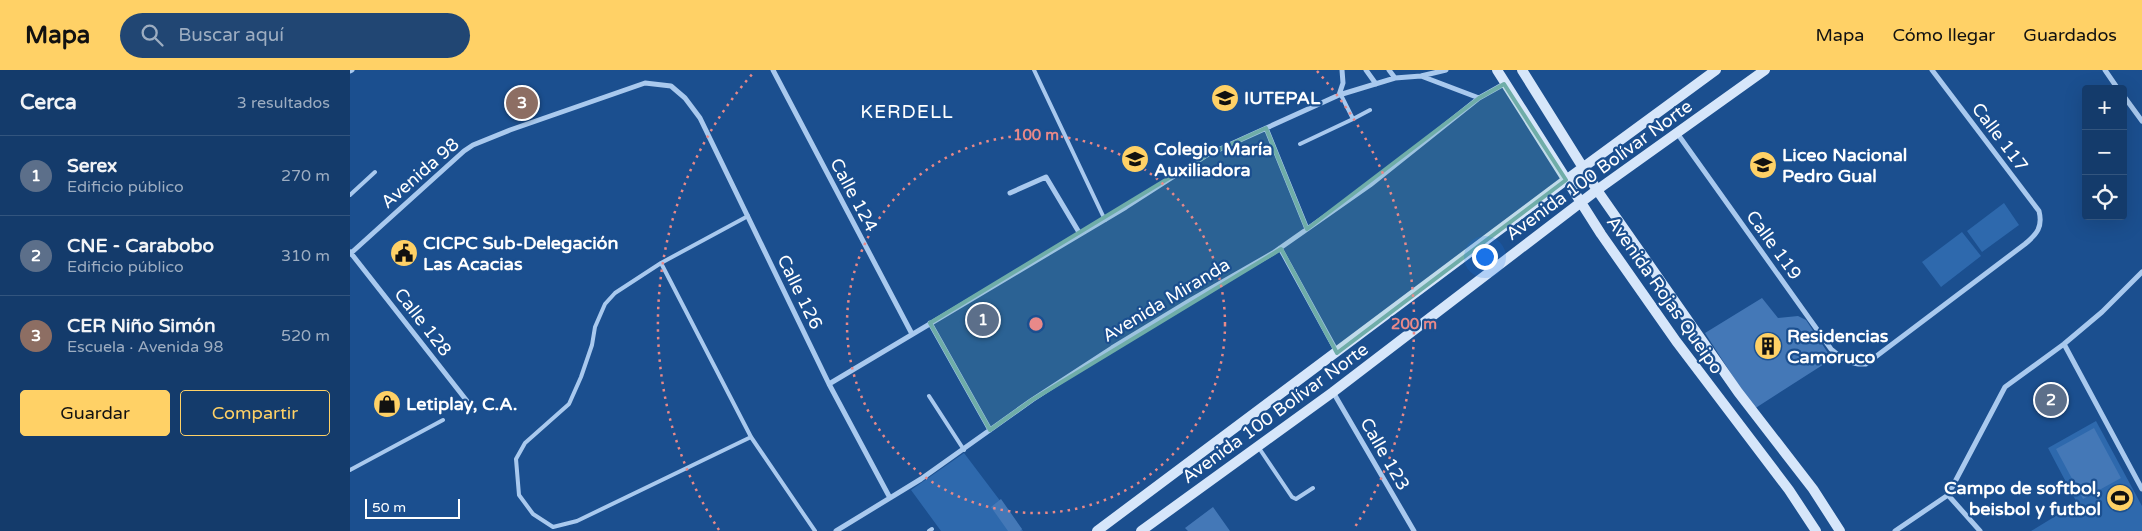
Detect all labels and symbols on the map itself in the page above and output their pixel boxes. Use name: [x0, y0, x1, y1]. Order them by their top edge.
school or university icon: IUTEPAL: [1210, 83, 1240, 113]
pin: 3: [506, 84, 538, 122]
place label: IUTEPAL: [1244, 87, 1321, 109]
street label: Avenida 100 Bolívar Norte: [1502, 95, 1696, 245]
street label: Calle 117: [1967, 98, 2033, 176]
district label: KERDELL: [860, 101, 954, 123]
text: 100 m: [1013, 126, 1059, 144]
street label: Avenida 98: [376, 133, 464, 213]
place label: Colegio María Auxiliadora: [1154, 138, 1272, 181]
school or university icon: Colegio María Auxiliadora: [1120, 144, 1150, 174]
place label: Liceo Nacional Pedro Gual: [1782, 144, 1907, 187]
school or university icon: Liceo Nacional Pedro Gual: [1748, 150, 1778, 180]
street label: Calle 124: [825, 154, 883, 236]
street label: Calle 119: [1741, 206, 1807, 284]
street label: Avenida Rojas Queipo: [1602, 212, 1728, 378]
place label: CICPC Sub-Delegación Las Acacias: [423, 232, 619, 275]
public building icon: CICPC Sub-Delegación Las Acacias: [389, 238, 419, 268]
your location: [1472, 244, 1498, 270]
street label: Calle 126: [772, 251, 828, 333]
street label: Avenida Miranda: [1098, 253, 1234, 347]
street label: Calle 128: [390, 284, 456, 360]
pin: 1: [967, 301, 999, 339]
centre of rings: [1027, 315, 1045, 333]
text: 200 m: [1391, 315, 1437, 333]
place label: Residencias Camoruco: [1787, 325, 1889, 368]
building icon: Residencias Camoruco: [1753, 331, 1783, 361]
street label: Avenida 100 Bolívar Norte: [1178, 338, 1372, 488]
pin: 2: [2035, 381, 2067, 419]
shop icon: Letiplay, C.A.: [372, 389, 402, 419]
place label: Letiplay, C.A.: [406, 393, 517, 415]
street label: Calle 123: [1355, 414, 1415, 494]
place label: Campo de softbol, beisbol y futbol: [1944, 477, 2101, 520]
sports icon: Campo de softbol, beisbol y futbol: [2105, 483, 2135, 513]
scale bar: [365, 496, 460, 519]

